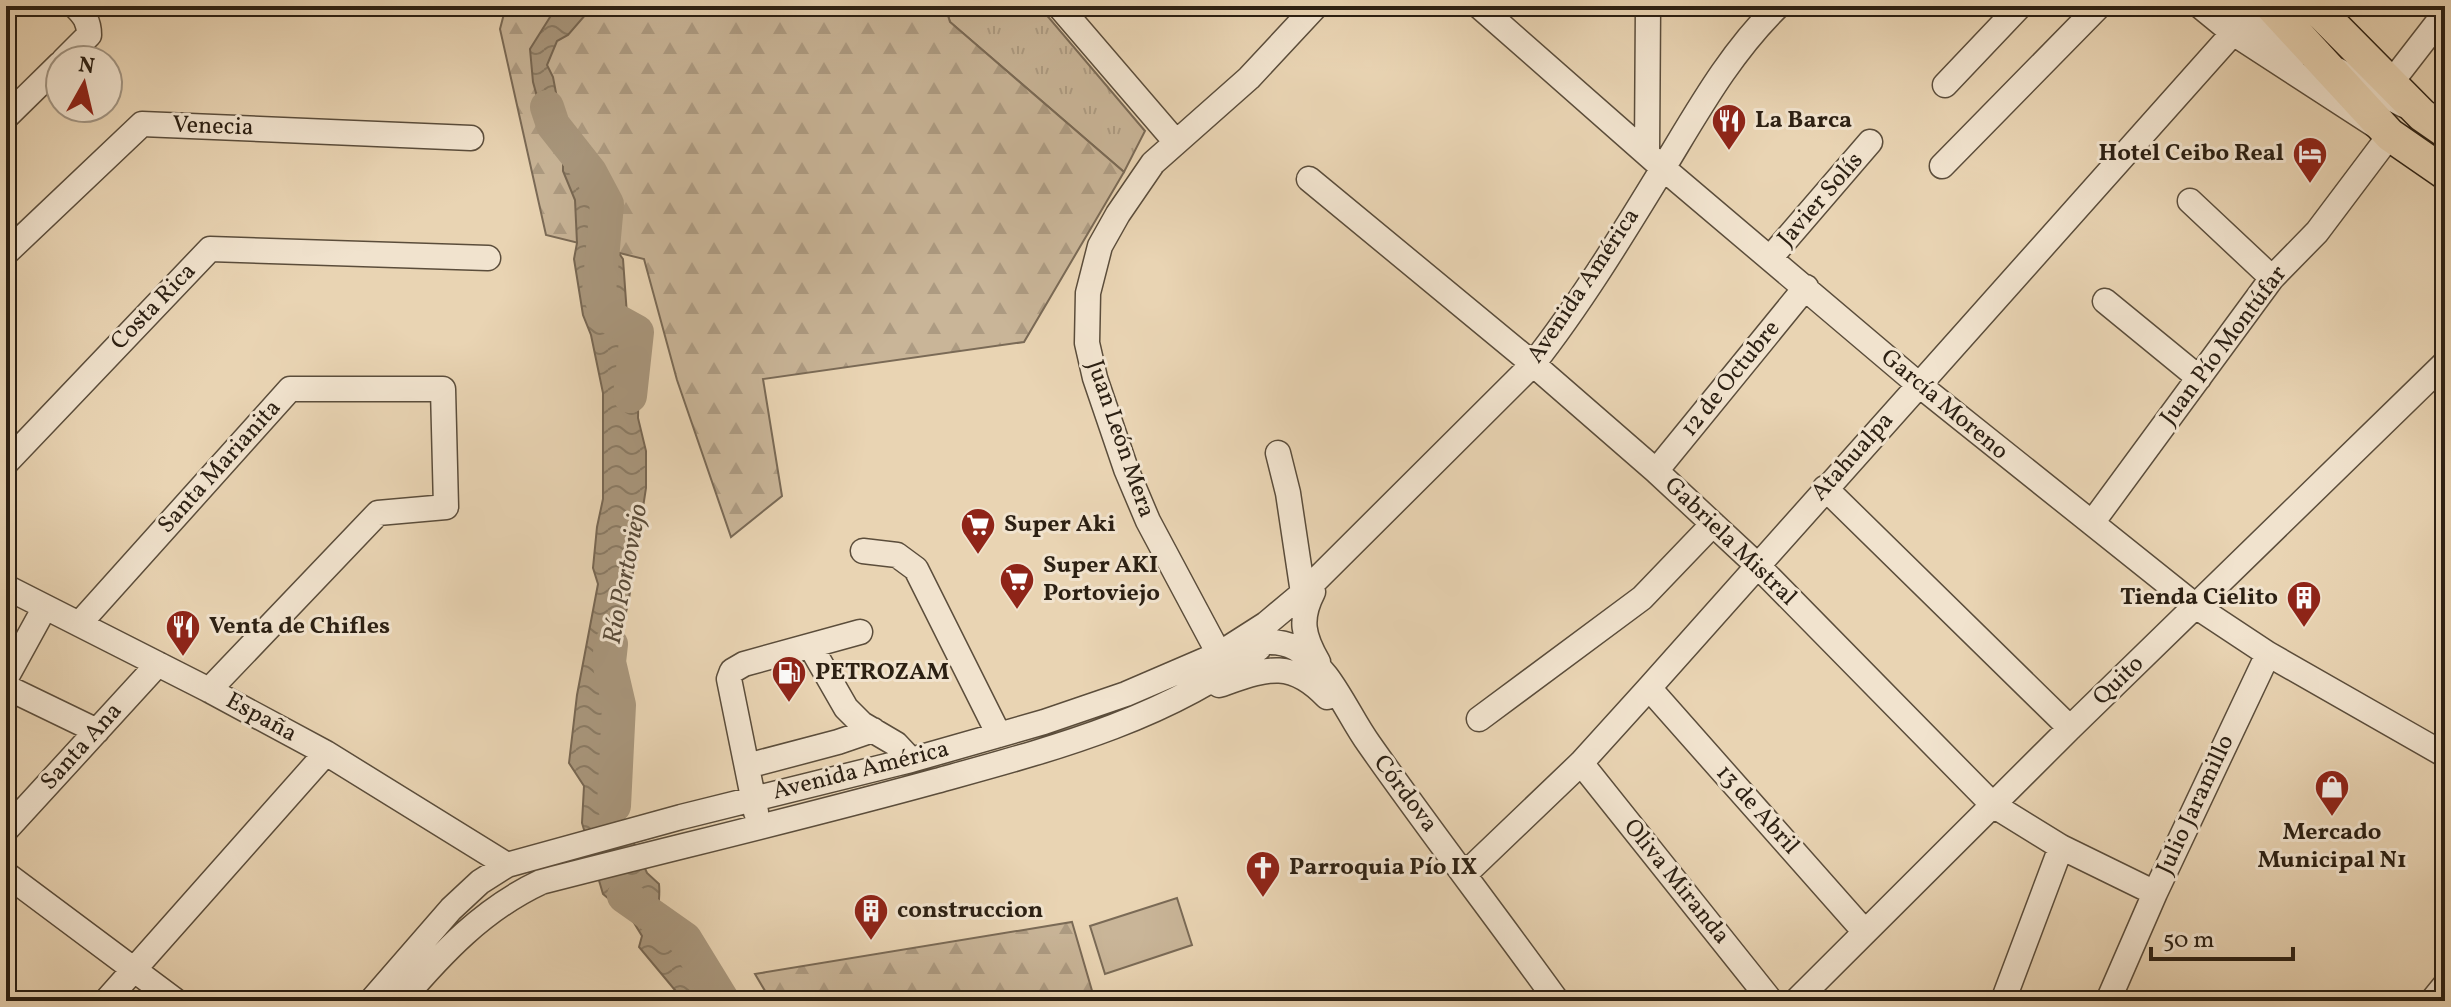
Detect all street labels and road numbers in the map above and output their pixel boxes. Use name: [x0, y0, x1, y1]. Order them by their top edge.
street label: Venecia: [172, 109, 254, 145]
street label: Javier Solís: [1770, 145, 1872, 255]
street label: Avenida América: [1519, 202, 1649, 370]
street label: Costa Rica: [103, 256, 205, 358]
street label: Juan Pío Montúfar: [2153, 259, 2295, 433]
street label: 12 de Octubre: [1673, 313, 1789, 445]
street label: García Moreno: [1873, 341, 2015, 469]
street label: Juan León Mera: [1077, 356, 1163, 522]
street label: Santa Marianita: [150, 392, 290, 542]
street label: Atahualpa: [1804, 405, 1902, 509]
street label: Gabriela Mistral: [1656, 470, 1804, 614]
street label: Quito: [2086, 648, 2152, 714]
street label: España: [219, 685, 303, 751]
street label: Santa Ana: [33, 696, 131, 798]
street label: Julio Jaramillo: [2149, 729, 2243, 881]
street label: Avenida América: [769, 733, 953, 809]
street label: Córdova: [1365, 748, 1445, 840]
street label: 13 de Abril: [1707, 758, 1807, 862]
street label: Oliva Miranda: [1615, 812, 1737, 952]

